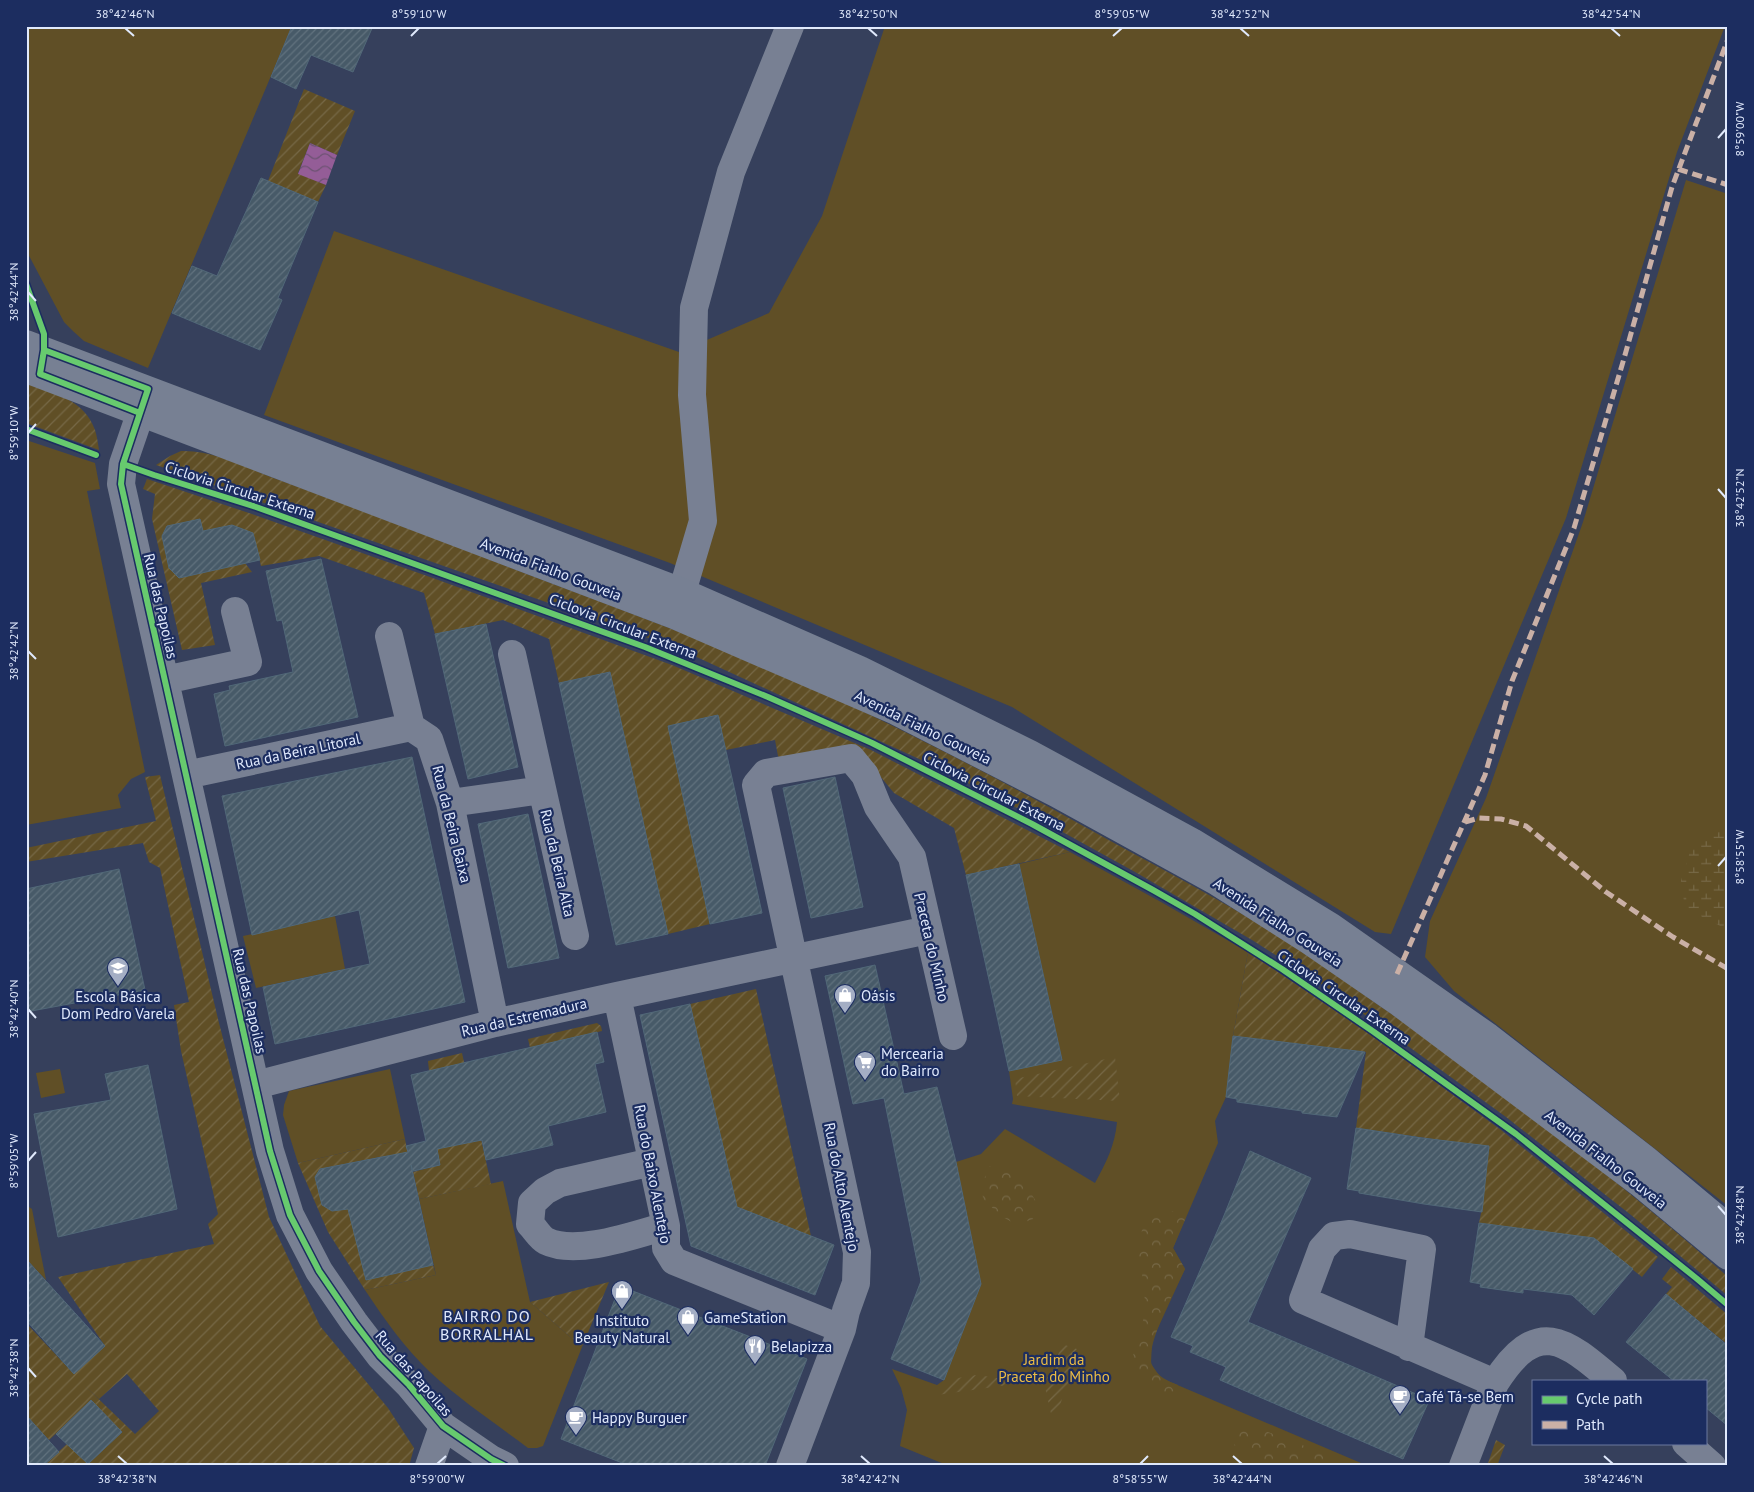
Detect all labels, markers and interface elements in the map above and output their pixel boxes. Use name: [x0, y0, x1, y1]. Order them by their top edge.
text: 38°42'46"N: [95, 6, 155, 21]
text: 8°59'10"W: [392, 6, 446, 21]
text: 38°42'50"N: [838, 6, 898, 21]
text: 8°59'05"W: [1095, 6, 1149, 21]
text: 38°42'52"N: [1210, 6, 1270, 21]
text: 38°42'54"N: [1581, 6, 1641, 21]
text: 8°59'00"W: [1732, 102, 1747, 156]
text: 38°42'44"N: [6, 262, 21, 322]
text: 8°59'10"W: [6, 406, 21, 460]
street label: Ciclovia Circular Externa: [163, 457, 317, 523]
text: 38°42'52"N: [1732, 468, 1747, 528]
street label: Avenida Fialho Gouveia: [478, 533, 624, 605]
street label: Rua das Papoilas: [140, 551, 182, 661]
street label: Ciclovia Circular Externa: [546, 589, 700, 663]
text: 38°42'42"N: [6, 621, 21, 681]
street label: Avenida Fialho Gouveia: [851, 686, 995, 768]
street label: Rua da Beira Litoral: [234, 728, 362, 773]
street label: Ciclovia Circular Externa: [920, 747, 1068, 835]
street label: Rua da Beira Baixa: [428, 763, 476, 885]
street label: Rua da Beira Alta: [536, 807, 580, 919]
text: 8°58'55"W: [1732, 830, 1747, 884]
street label: Avenida Fialho Gouveia: [1210, 873, 1346, 971]
street label: Praceta do Minho: [910, 891, 954, 1003]
street label: Ciclovia Circular Externa: [1274, 945, 1414, 1049]
street label: Rua das Papoilas: [229, 946, 271, 1056]
school or university icon: Escola Básica Dom Pedro Varela: [106, 956, 130, 987]
text: 38°42'40"N: [6, 979, 21, 1039]
shop icon: Oásis: [833, 983, 857, 1014]
place label: Oásis: [861, 986, 895, 1005]
place label: Escola Básica Dom Pedro Varela: [61, 987, 175, 1023]
street label: Rua da Estremadura: [459, 993, 589, 1041]
place label: Mercearia do Bairro: [881, 1044, 944, 1080]
supermarket icon: Mercearia do Bairro: [853, 1050, 877, 1081]
street label: Rua do Baixo Alentejo: [630, 1103, 676, 1245]
street label: Avenida Fialho Gouveia: [1541, 1105, 1671, 1213]
street label: Rua do Alto Alentejo: [820, 1121, 864, 1253]
text: 8°59'05"W: [6, 1134, 21, 1188]
text: 38°42'48"N: [1732, 1185, 1747, 1245]
shop icon: Instituto Beauty Natural: [610, 1279, 634, 1310]
shop icon: GameStation: [676, 1305, 700, 1336]
district label: BAIRRO DO BORRALHAL: [440, 1306, 534, 1344]
place label: GameStation: [704, 1308, 786, 1327]
place label: Instituto Beauty Natural: [574, 1311, 670, 1347]
street label: Rua das Papoilas: [371, 1326, 457, 1420]
restaurant icon: Belapizza: [743, 1334, 767, 1365]
place label: Belapizza: [771, 1337, 832, 1356]
text: 38°42'38"N: [6, 1338, 21, 1398]
park label: Jardim da Praceta do Minho: [998, 1350, 1110, 1386]
legend: [1532, 1380, 1706, 1444]
cafe icon: Café Tá-se Bem: [1388, 1384, 1412, 1415]
place label: Café Tá-se Bem: [1416, 1387, 1514, 1406]
text: Cycle path: [1576, 1389, 1642, 1408]
cafe icon: Happy Burguer: [564, 1405, 588, 1436]
place label: Happy Burguer: [592, 1408, 687, 1427]
text: Path: [1576, 1415, 1605, 1434]
text: 38°42'38"N: [97, 1471, 157, 1486]
text: 8°59'00"W: [410, 1471, 464, 1486]
text: 38°42'42"N: [840, 1471, 900, 1486]
text: 8°58'55"W: [1113, 1471, 1167, 1486]
text: 38°42'44"N: [1212, 1471, 1272, 1486]
text: 38°42'46"N: [1583, 1471, 1643, 1486]

